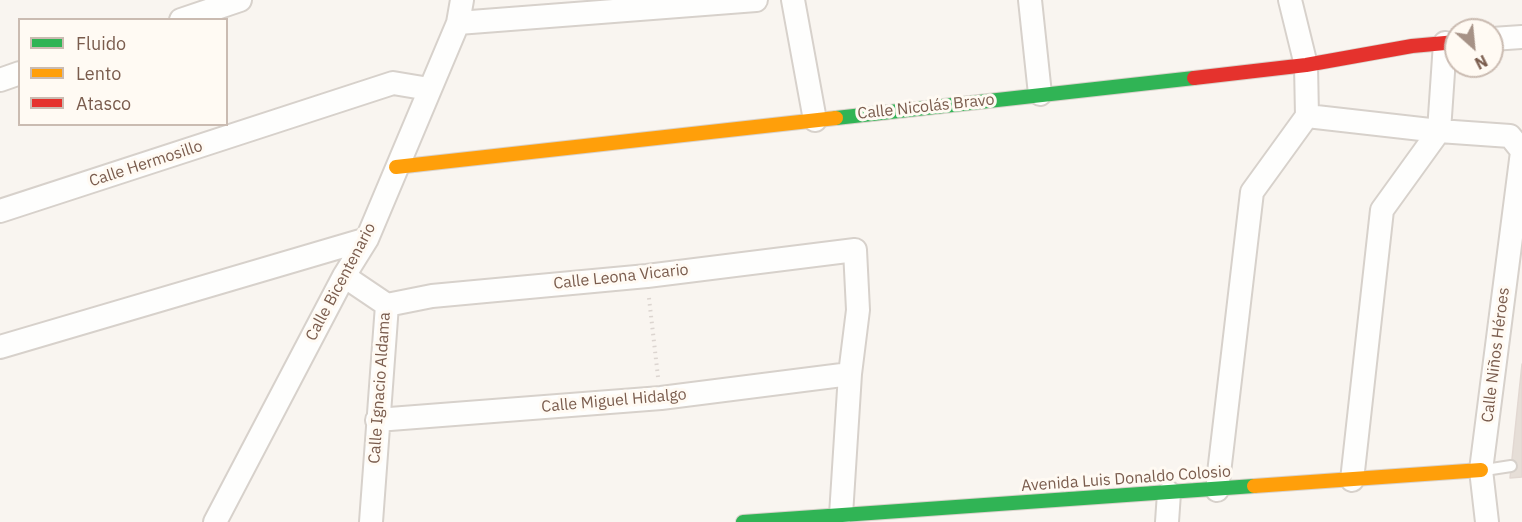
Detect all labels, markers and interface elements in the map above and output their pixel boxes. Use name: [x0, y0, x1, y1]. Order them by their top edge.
legend: [18, 18, 228, 126]
north arrow: [1444, 18, 1504, 78]
text: Fluido: [76, 32, 126, 55]
text: N: [1472, 51, 1491, 74]
text: Lento: [76, 62, 121, 85]
street label: Calle Nicolás Bravo: [857, 90, 995, 124]
text: Atasco: [76, 92, 131, 115]
street label: Calle Hermosillo: [87, 137, 205, 191]
street label: Calle Bicentenario: [302, 220, 380, 344]
street label: Calle Leona Vicario: [552, 260, 690, 294]
street label: Calle Niños Héroes: [1478, 286, 1514, 424]
street label: Calle Ignacio Aldama: [365, 312, 395, 464]
street label: Calle Miguel Hidalgo: [541, 385, 687, 417]
street label: Avenida Luis Donaldo Colosio: [1020, 462, 1232, 496]

